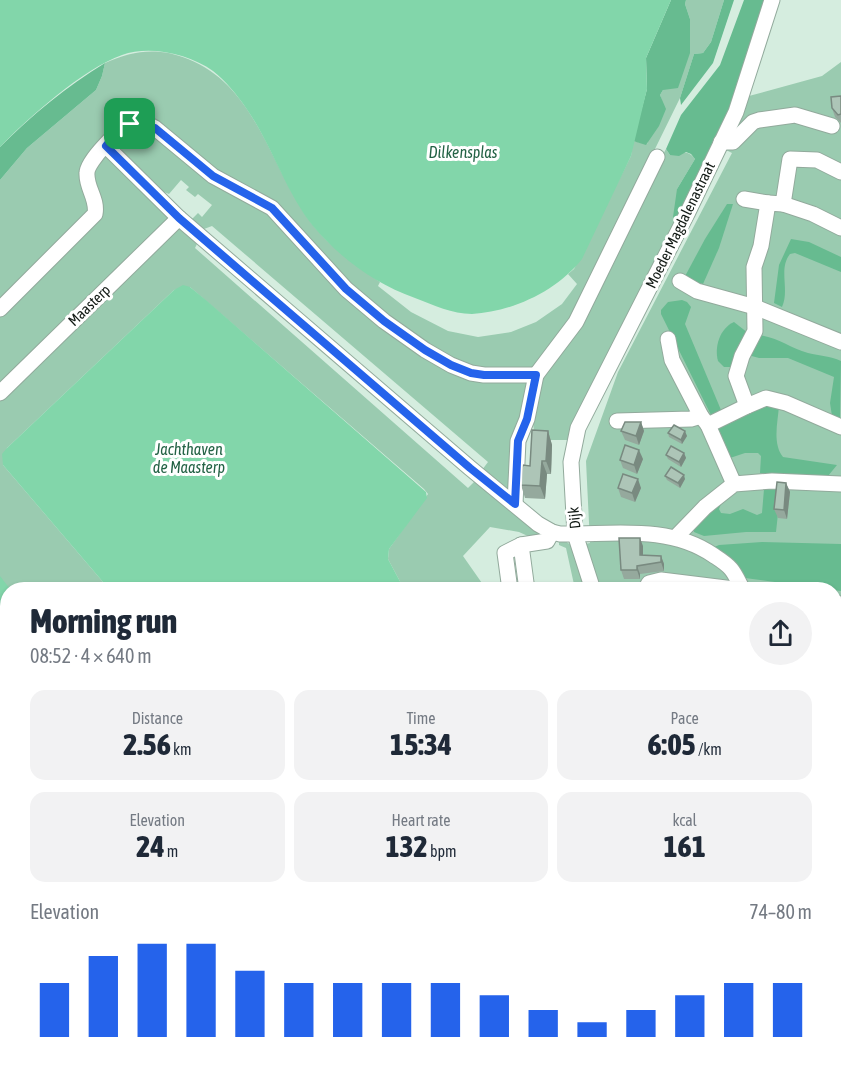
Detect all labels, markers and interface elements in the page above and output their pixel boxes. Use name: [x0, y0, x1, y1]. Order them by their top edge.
pin: [104, 98, 155, 149]
icon: arrive: [113, 107, 146, 140]
water label: Dilkensplas: [429, 143, 498, 162]
street label: Moeder Magdalenastraat: [642, 159, 718, 291]
street label: Maasterp: [64, 281, 114, 329]
water label: Jachthaven de Maasterp: [153, 440, 225, 477]
street label: Dijk: [564, 506, 584, 530]
text: Morning run: [30, 602, 177, 640]
button: share: [749, 602, 812, 665]
text: 08:52 · 4 × 640 m: [30, 644, 152, 667]
text: Distance: [132, 709, 183, 727]
text: Time: [406, 709, 436, 727]
text: Pace: [671, 709, 699, 727]
text: 2.56: [123, 727, 171, 761]
text: 15:34: [390, 727, 452, 761]
text: 6:05: [647, 727, 696, 761]
text: km: [171, 740, 192, 758]
text: /km: [696, 740, 722, 758]
text: Elevation: [130, 811, 185, 829]
text: Heart rate: [392, 811, 450, 829]
text: kcal: [673, 811, 697, 829]
text: 24: [136, 829, 165, 863]
text: 132: [385, 829, 428, 863]
text: 161: [664, 829, 706, 863]
text: m: [165, 842, 178, 860]
text: bpm: [428, 842, 457, 860]
text: Elevation: [30, 900, 99, 923]
text: 74–80 m: [749, 900, 812, 923]

